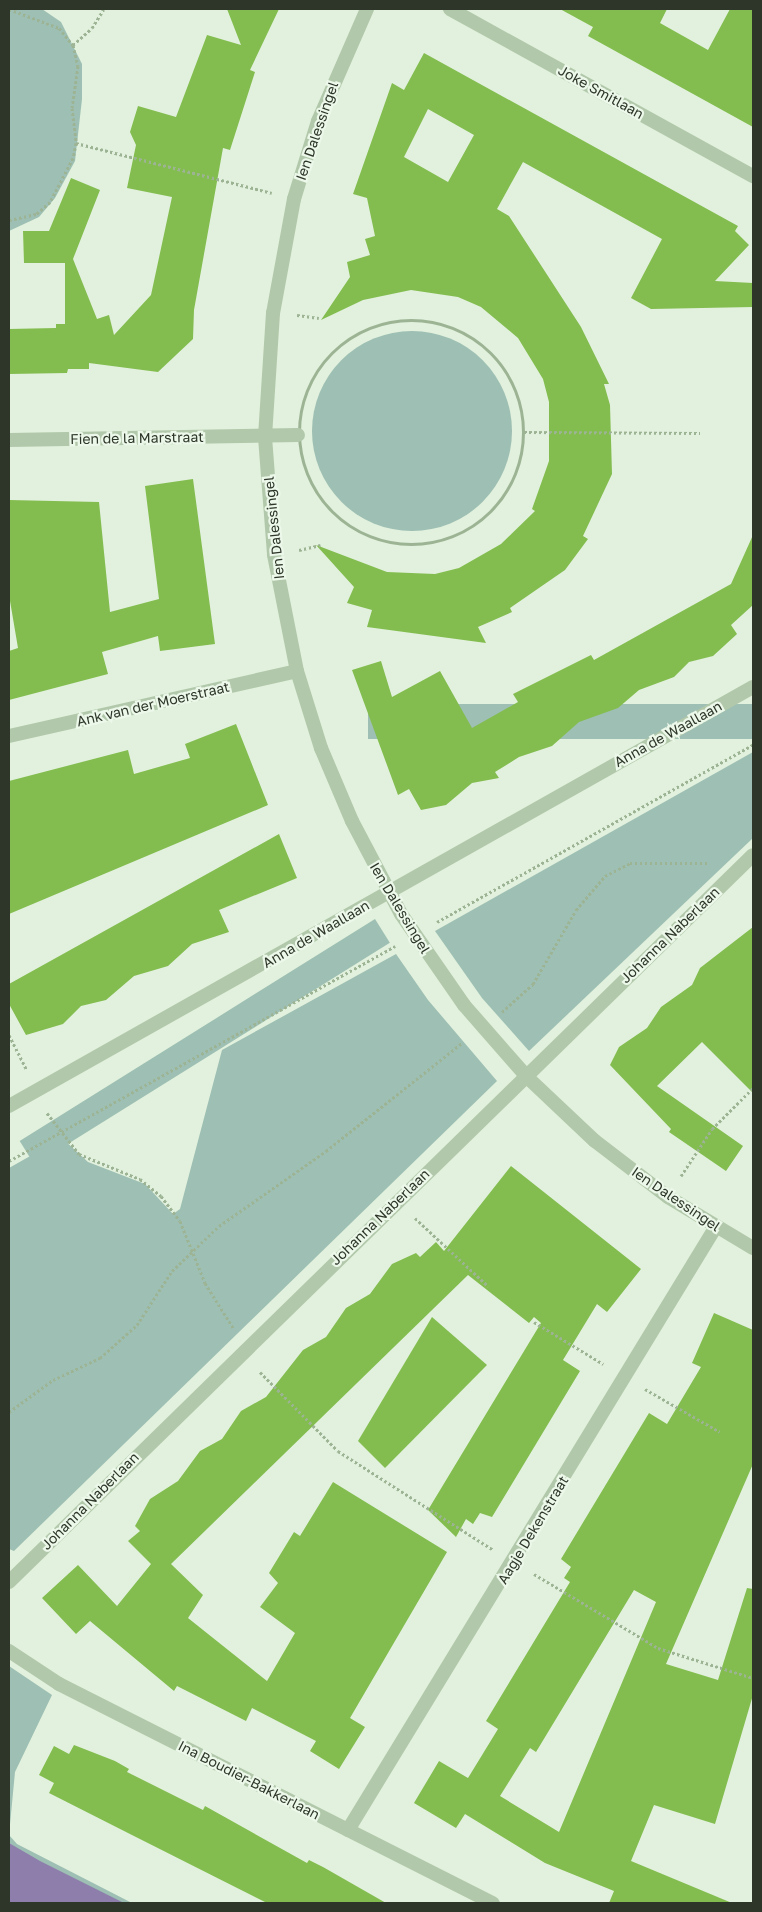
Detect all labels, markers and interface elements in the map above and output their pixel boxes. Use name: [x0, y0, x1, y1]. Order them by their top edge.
street label: Joke Smitlaan: [555, 62, 647, 122]
street label: Ien Dalessingel: [292, 79, 342, 183]
street label: Fien de la Marstraat: [70, 428, 204, 448]
street label: Ien Dalessingel: [260, 476, 288, 580]
street label: Ank van der Moerstraat: [75, 678, 231, 730]
street label: Anna de Waallaan: [611, 697, 725, 771]
street label: Ien Dalessingel: [366, 859, 434, 957]
street label: Johanna Naberlaan: [617, 883, 723, 987]
street label: Anna de Waallaan: [260, 897, 372, 971]
street label: Ien Dalessingel: [629, 1163, 723, 1235]
street label: Johanna Naberlaan: [327, 1165, 433, 1269]
street label: Johanna Naberlaan: [38, 1449, 142, 1553]
street label: Aagje Dekenstraat: [494, 1473, 572, 1587]
street label: Ina Boudier-Bakkerlaan: [176, 1737, 322, 1823]

